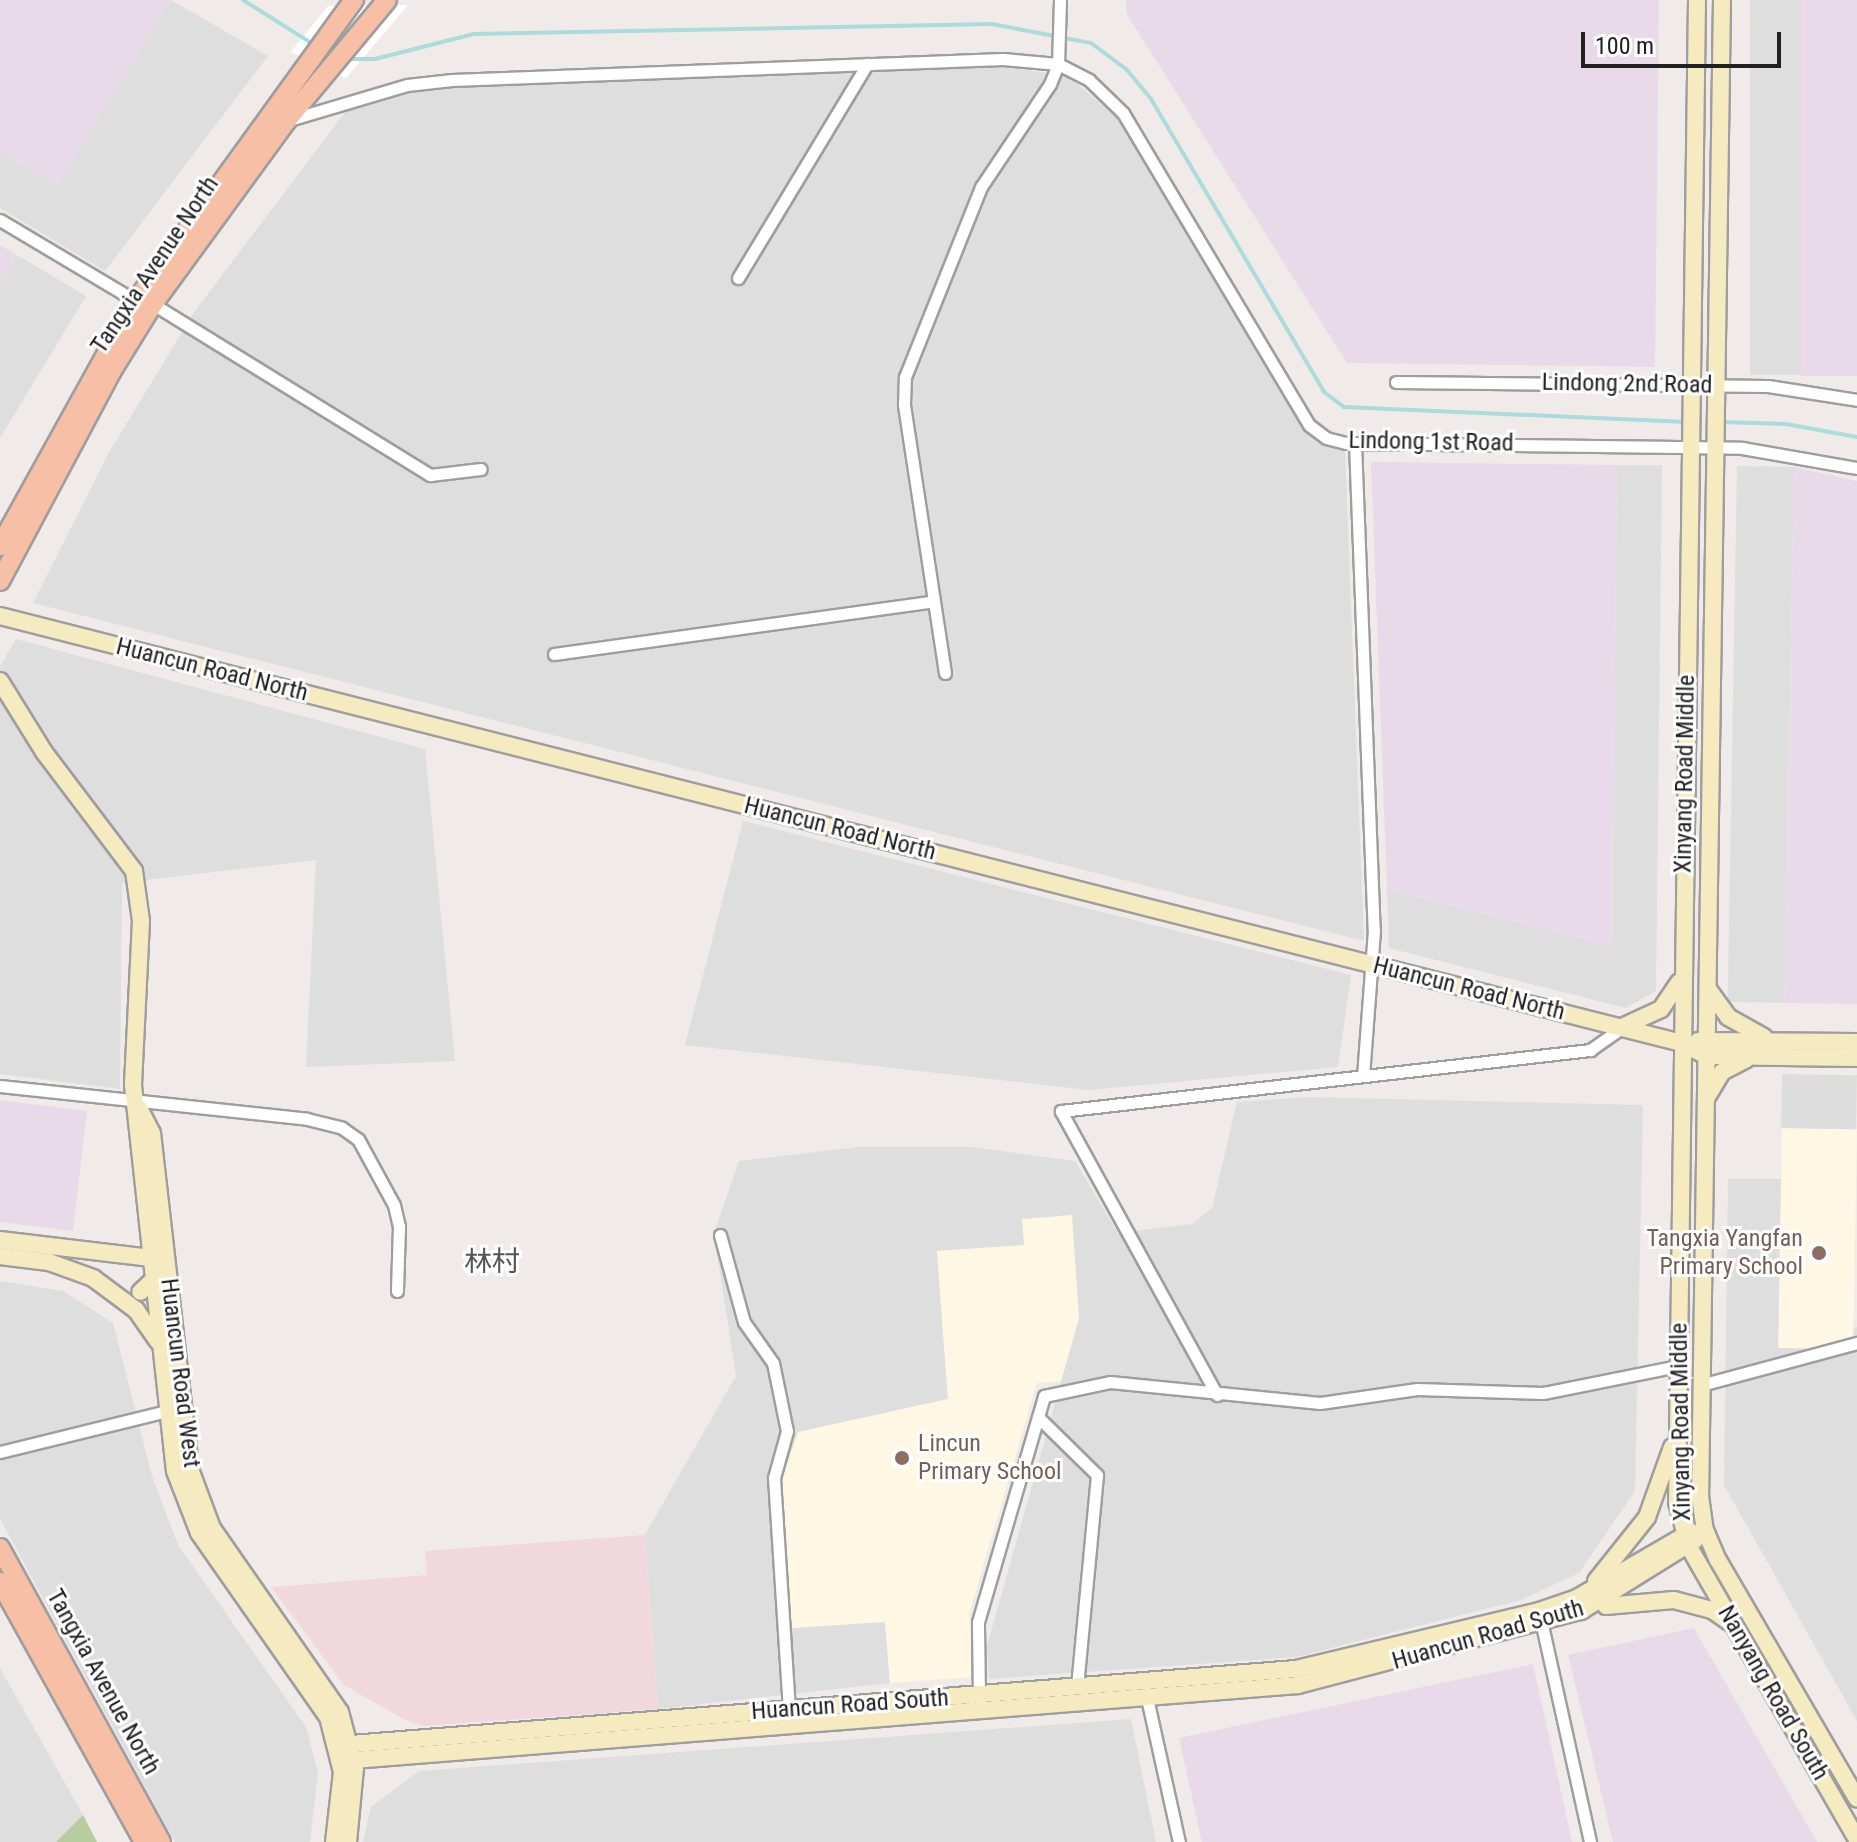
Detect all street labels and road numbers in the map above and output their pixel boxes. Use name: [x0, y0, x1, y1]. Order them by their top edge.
street label: Tangxia Avenue North: [85, 171, 225, 359]
street label: Lindong 2nd Road: [1541, 368, 1713, 400]
street label: Lindong 1st Road: [1348, 426, 1514, 458]
street label: Huancun Road North: [113, 632, 311, 708]
street label: Xinyang Road Middle: [1669, 674, 1701, 874]
street label: Huancun Road North: [741, 791, 939, 867]
street label: Huancun Road North: [1370, 951, 1568, 1027]
street label: Huancun Road West: [154, 1277, 206, 1469]
street label: Xinyang Road Middle: [1665, 1322, 1697, 1522]
street label: Tangxia Avenue North: [40, 1584, 166, 1780]
street label: Huancun Road South: [1389, 1594, 1587, 1676]
street label: Nanyang Road South: [1711, 1601, 1835, 1785]
street label: Huancun Road South: [750, 1684, 950, 1726]

